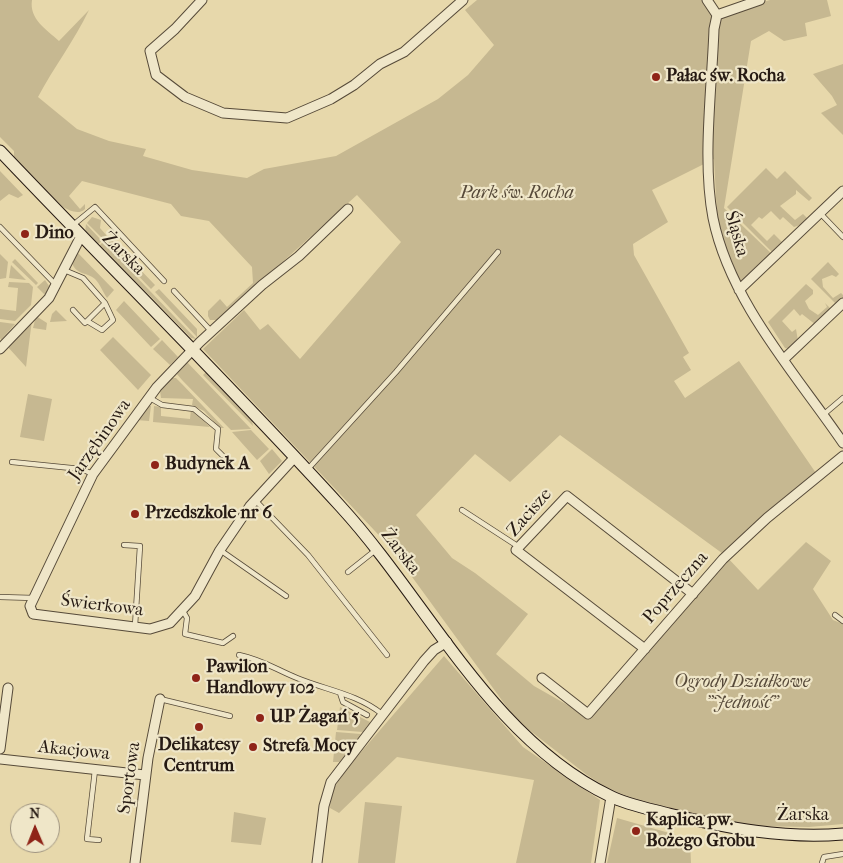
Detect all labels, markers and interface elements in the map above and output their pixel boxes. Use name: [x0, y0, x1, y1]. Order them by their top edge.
place label: Pałac św. Rocha: [666, 66, 785, 88]
marker: Pałac św. Rocha: [650, 71, 662, 83]
park label: Park św. Rocha: [460, 183, 574, 205]
street label: Śląska: [719, 209, 753, 259]
place label: Dino: [35, 223, 74, 245]
marker: Dino: [19, 228, 31, 240]
street label: Żarska: [97, 228, 149, 280]
street label: Jarzębinowa: [64, 395, 136, 485]
place label: Budynek A: [165, 454, 250, 476]
marker: Budynek A: [149, 459, 161, 471]
street label: Zacisze: [503, 484, 557, 542]
place label: Przedszkole nr 6: [145, 503, 272, 525]
marker: Przedszkole nr 6: [129, 508, 141, 520]
street label: Żarska: [375, 525, 425, 579]
street label: Poprzeczna: [639, 548, 713, 628]
street label: Świerkowa: [59, 590, 145, 622]
place label: Pawilon Handlowy 102: [206, 657, 315, 700]
marker: Pawilon Handlowy 102: [190, 672, 202, 684]
park label: Ogrody Działkowe "Jedność": [674, 672, 810, 714]
place label: UP Żagań 5: [270, 707, 359, 729]
marker: UP Żagań 5: [254, 712, 266, 724]
marker: Delikatesy Centrum: [193, 721, 205, 733]
place label: Delikatesy Centrum: [158, 735, 240, 778]
street label: Akacjowa: [37, 736, 111, 766]
place label: Strefa Mocy: [263, 736, 356, 758]
street label: Sportowa: [114, 741, 146, 815]
marker: Strefa Mocy: [247, 741, 259, 753]
north arrow: [10, 803, 60, 853]
text: N: [29, 805, 40, 822]
street label: Żarska: [777, 805, 829, 827]
place label: Kaplica pw. Bożego Grobu: [646, 810, 755, 852]
marker: Kaplica pw. Bożego Grobu: [630, 825, 642, 837]

